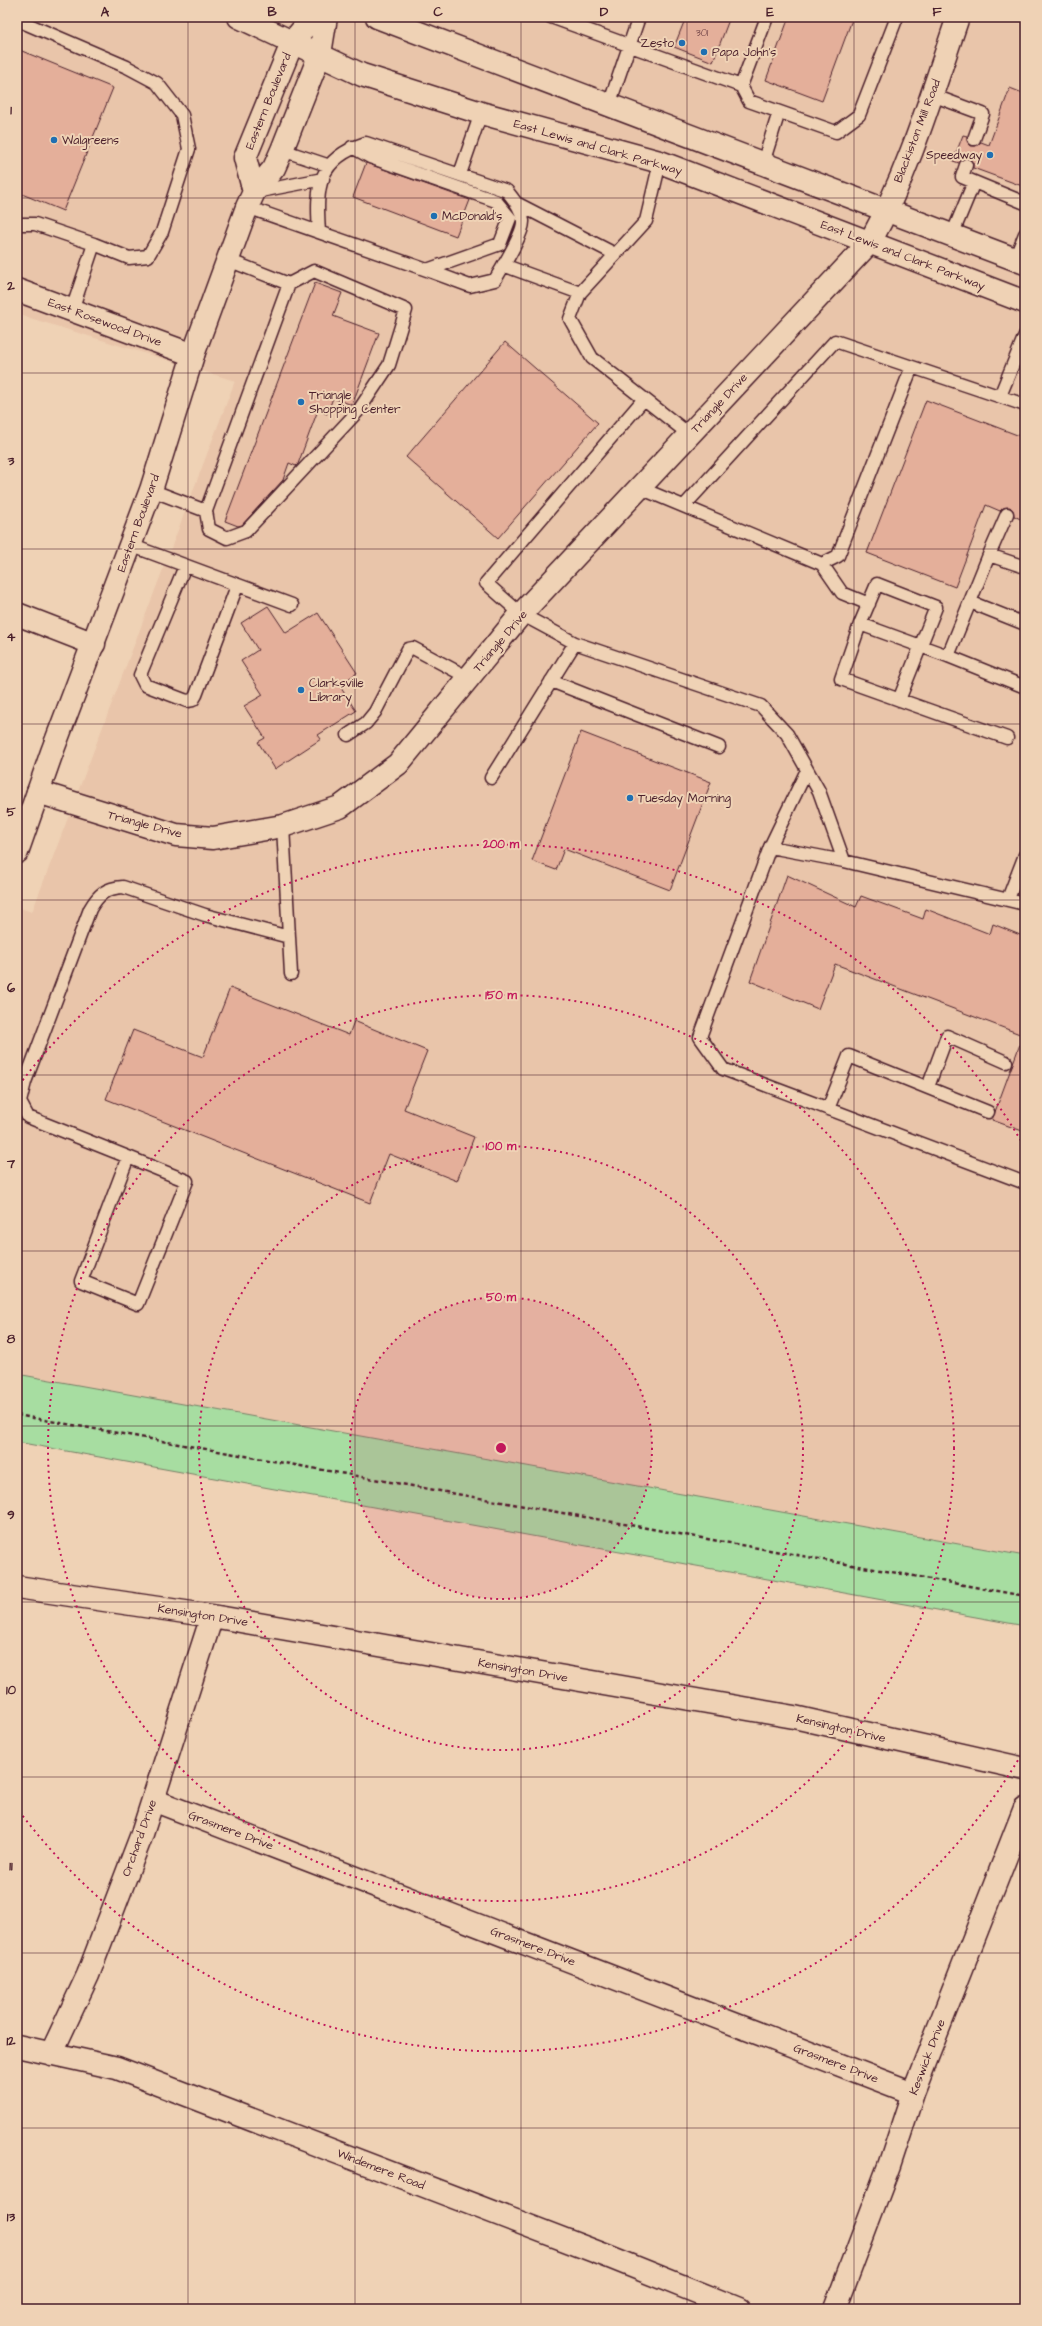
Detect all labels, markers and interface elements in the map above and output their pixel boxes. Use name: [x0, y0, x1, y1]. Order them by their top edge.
text: A: [101, 3, 110, 21]
text: B: [267, 3, 277, 21]
text: C: [433, 3, 443, 21]
text: D: [600, 3, 609, 21]
text: E: [766, 3, 774, 21]
text: F: [932, 3, 942, 21]
house number: 301: [696, 26, 709, 40]
place label: Zesto: [640, 35, 674, 52]
marker: Zesto: [677, 38, 687, 48]
place label: Papa John's: [712, 44, 776, 61]
marker: Papa John's: [699, 47, 709, 57]
street label: Eastern Boulevard: [241, 50, 296, 152]
street label: Blackiston Mill Road: [890, 77, 945, 185]
text: 1: [10, 101, 12, 119]
street label: East Lewis and Clark Parkway: [511, 115, 684, 181]
place label: Walgreens: [62, 132, 119, 150]
marker: Walgreens: [49, 135, 59, 145]
place label: Speedway: [926, 147, 982, 165]
marker: Speedway: [985, 150, 995, 160]
place label: McDonald's: [442, 208, 502, 225]
marker: McDonald's: [429, 211, 439, 221]
street label: East Lewis and Clark Parkway: [818, 216, 988, 296]
text: 2: [6, 277, 15, 295]
street label: East Rosewood Drive: [46, 294, 164, 351]
street label: Triangle Drive: [687, 369, 753, 438]
place label: Triangle Shopping Center: [309, 387, 401, 419]
marker: Triangle Shopping Center: [296, 397, 306, 407]
text: 3: [7, 452, 15, 470]
street label: Eastern Boulevard: [113, 472, 164, 574]
street label: Triangle Drive: [469, 606, 533, 677]
text: 4: [7, 628, 16, 646]
place label: Clarksville Library: [309, 675, 364, 707]
marker: Clarksville Library: [296, 685, 306, 695]
place label: Tuesday Morning: [638, 790, 731, 808]
marker: Tuesday Morning: [625, 793, 635, 803]
text: 5: [6, 803, 16, 821]
street label: Triangle Drive: [106, 806, 184, 844]
text: 200 m: [482, 836, 520, 853]
text: 6: [7, 979, 16, 997]
text: 150 m: [485, 987, 518, 1004]
text: 100 m: [486, 1138, 517, 1155]
text: 7: [6, 1155, 16, 1173]
text: 50 m: [486, 1289, 517, 1306]
text: 8: [7, 1330, 16, 1348]
centre of rings: [494, 1441, 508, 1455]
text: 9: [7, 1506, 15, 1524]
street label: Kensington Drive: [156, 1600, 250, 1632]
street label: Kensington Drive: [476, 1654, 570, 1688]
text: 10: [6, 1681, 17, 1699]
street label: Kensington Drive: [794, 1710, 888, 1748]
street label: Orchard Drive: [118, 1797, 161, 1879]
street label: Grasmere Drive: [186, 1806, 276, 1855]
text: 11: [9, 1857, 13, 1875]
street label: Grasmere Drive: [488, 1922, 578, 1971]
street label: Keswick Drive: [905, 2016, 950, 2098]
text: 12: [6, 2032, 16, 2050]
street label: Grasmere Drive: [791, 2039, 881, 2088]
street label: Windemere Road: [334, 2145, 427, 2194]
text: 13: [7, 2208, 16, 2226]

